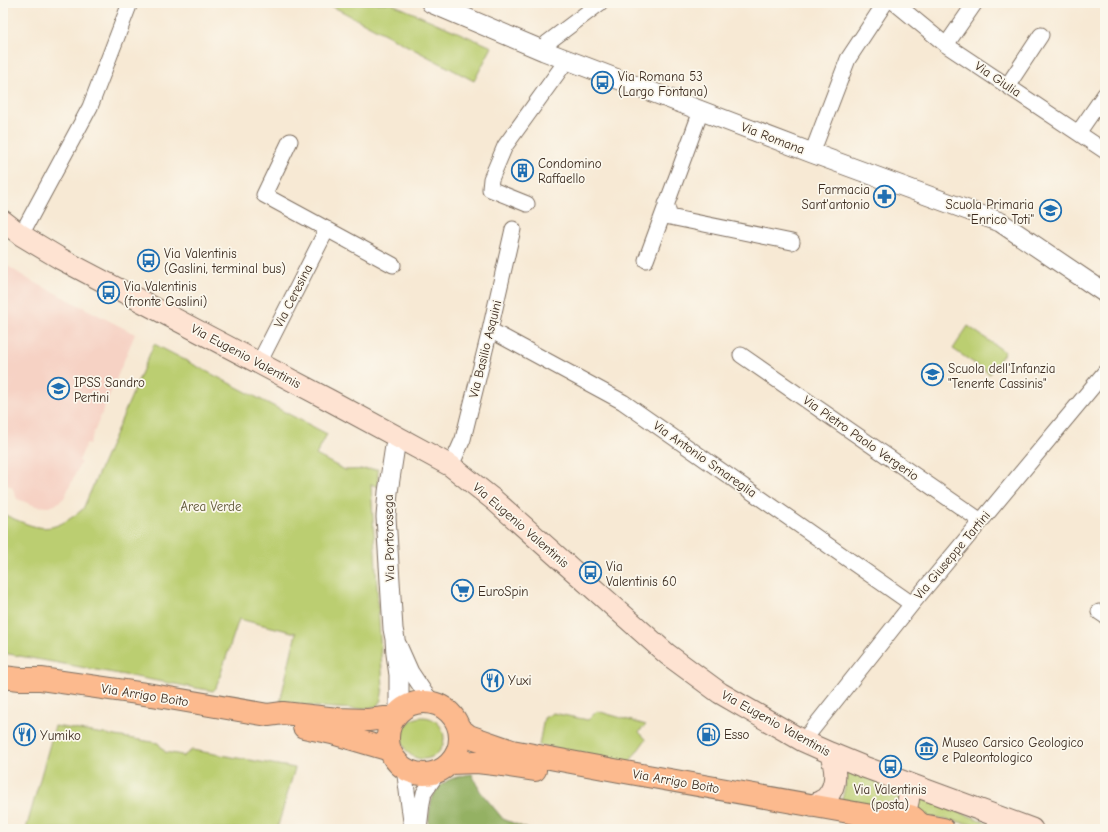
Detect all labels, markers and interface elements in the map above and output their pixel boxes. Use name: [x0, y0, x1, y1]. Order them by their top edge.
street label: Via Giulia: [972, 58, 1024, 100]
place label: Via Romana 53 (Largo Fontana): [618, 69, 708, 99]
bus stop icon: Via Romana 53 (Largo Fontana): [589, 70, 615, 96]
street label: Via Romana: [739, 119, 807, 157]
place label: Condomino Raffaello: [538, 156, 602, 186]
building icon: Condomino Raffaello: [509, 157, 535, 183]
place label: Farmacia Sant'antonio: [802, 182, 870, 212]
pharmacy icon: Farmacia Sant'antonio: [872, 183, 898, 209]
place label: Scuola Primaria "Enrico Toti": [945, 197, 1034, 227]
school or university icon: Scuola Primaria "Enrico Toti": [1037, 198, 1063, 224]
place label: Via Valentinis (Gaslini, terminal bus): [164, 246, 286, 276]
bus stop icon: Via Valentinis (Gaslini, terminal bus): [135, 247, 161, 273]
street label: Via Ceresina: [271, 262, 315, 330]
place label: Via Valentinis (fronte Gaslini): [124, 279, 207, 309]
bus stop icon: Via Valentinis (fronte Gaslini): [95, 280, 121, 306]
street label: Via Basilio Asquini: [466, 298, 504, 400]
street label: Via Eugenio Valentinis: [189, 321, 303, 391]
place label: Scuola dell'Infanzia "Tenente Cassinis": [948, 361, 1055, 391]
school or university icon: Scuola dell'Infanzia "Tenente Cassinis": [920, 362, 946, 388]
place label: IPSS Sandro Pertini: [74, 375, 145, 405]
school or university icon: IPSS Sandro Pertini: [45, 376, 71, 402]
street label: Via Pietro Paolo Vergerio: [800, 392, 922, 484]
street label: Via Antonio Smareglia: [650, 418, 760, 500]
street label: Via Eugenio Valentinis: [470, 479, 572, 571]
street label: Via Portorosega: [381, 494, 397, 582]
park label: Area Verde: [181, 499, 242, 514]
street label: Via Giuseppe Tartini: [911, 508, 993, 602]
place label: Via Valentinis 60: [606, 559, 677, 589]
bus stop icon: Via Valentinis 60: [577, 560, 603, 586]
supermarket icon: EuroSpin: [450, 578, 476, 604]
place label: EuroSpin: [478, 584, 529, 599]
restaurant icon: Yuxi: [479, 667, 505, 693]
place label: Yuxi: [508, 673, 531, 688]
street label: Via Arrigo Boito: [100, 681, 190, 709]
street label: Via Eugenio Valentinis: [719, 687, 833, 759]
fuel station icon: Esso: [695, 721, 721, 747]
restaurant icon: Yumiko: [12, 722, 38, 748]
place label: Esso: [724, 727, 750, 742]
place label: Yumiko: [40, 728, 81, 743]
place label: Museo Carsico Geologico e Paleontologico: [942, 735, 1084, 765]
museum icon: Museo Carsico Geologico e Paleontologico: [914, 736, 940, 762]
bus stop icon: Via Valentinis (posta): [877, 754, 903, 780]
street label: Via Arrigo Boito: [631, 766, 721, 796]
place label: Via Valentinis (posta): [854, 782, 926, 812]

